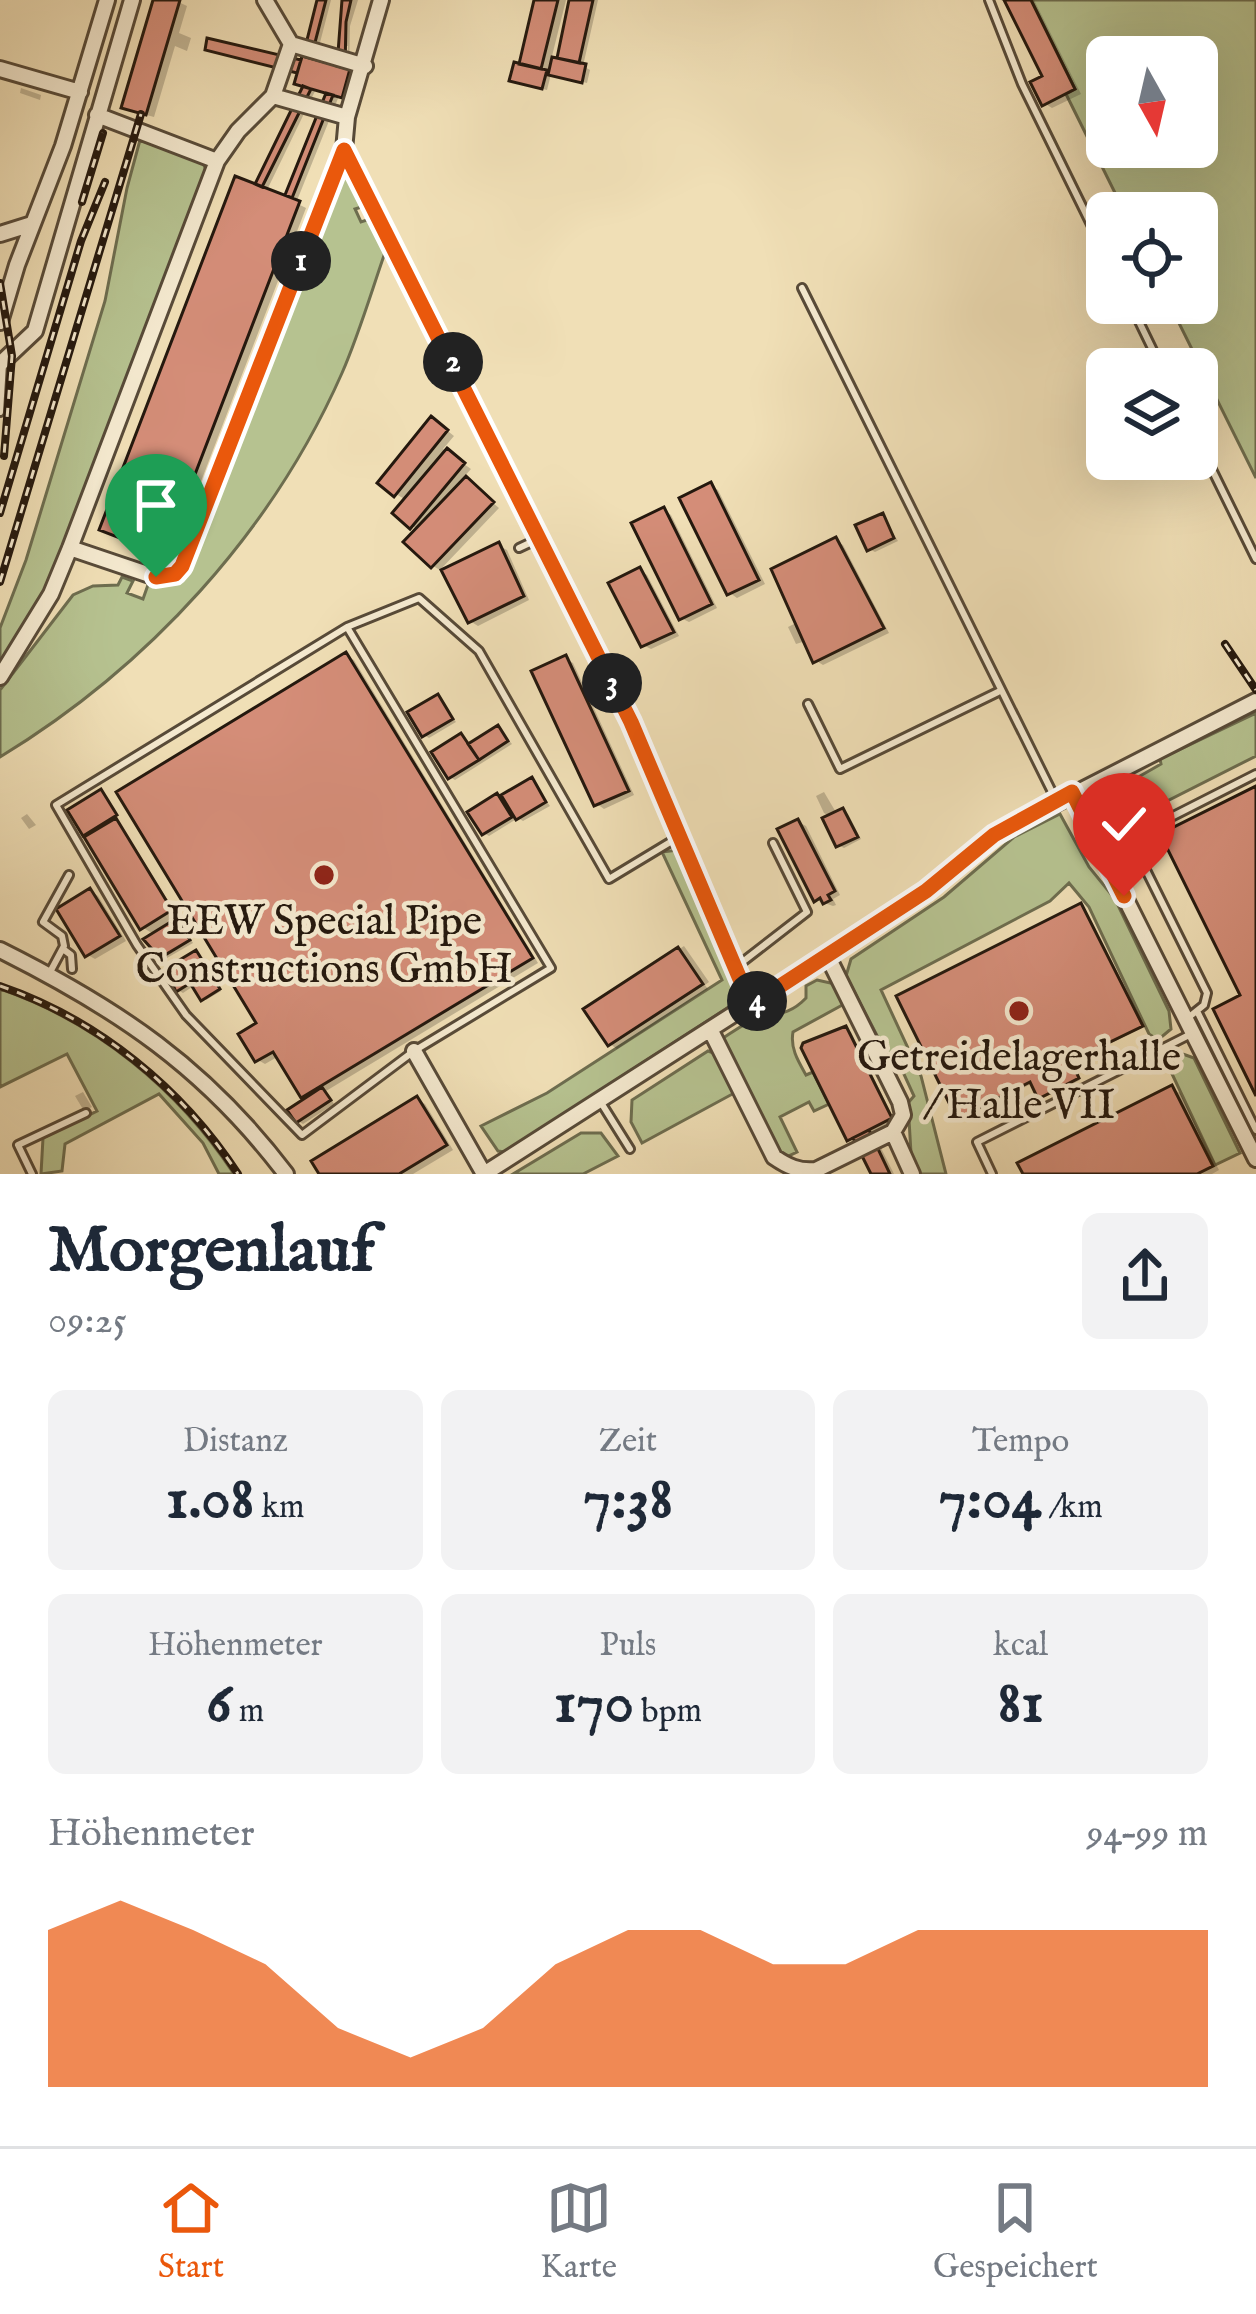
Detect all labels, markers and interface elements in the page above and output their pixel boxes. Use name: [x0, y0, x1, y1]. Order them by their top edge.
north arrow: [1086, 36, 1218, 168]
map controls: [1086, 36, 1218, 480]
button: locate: [1086, 192, 1218, 324]
pin: 1: [271, 231, 331, 291]
text: 1: [295, 240, 307, 282]
pin: 2: [423, 332, 483, 392]
text: 2: [445, 341, 461, 383]
button: layers: [1086, 348, 1218, 480]
pin: [105, 454, 207, 577]
icon: arrive: [123, 472, 189, 538]
pin: 3: [582, 653, 642, 713]
text: 3: [606, 662, 618, 704]
pin: [1073, 773, 1175, 896]
icon: check: [1091, 791, 1157, 857]
marker: EEW Special Pipe Constructions GmbH: [311, 862, 337, 888]
place label: EEW Special Pipe Constructions GmbH: [135, 896, 513, 997]
pin: 4: [727, 971, 787, 1031]
text: 4: [749, 980, 765, 1022]
marker: Getreidelagerhalle / Halle VII: [1006, 998, 1032, 1024]
place label: Getreidelagerhalle / Halle VII: [857, 1032, 1181, 1133]
text: Morgenlauf: [48, 1210, 375, 1294]
button: share: [1082, 1213, 1208, 1339]
text: 09:25: [48, 1297, 127, 1346]
text: Distanz: [183, 1421, 288, 1463]
text: Zeit: [599, 1421, 657, 1463]
text: Tempo: [972, 1421, 1069, 1463]
text: 1.08: [166, 1463, 254, 1539]
text: 7:38: [583, 1463, 673, 1539]
text: 7:04: [938, 1463, 1041, 1539]
text: km: [254, 1487, 305, 1529]
text: /km: [1041, 1487, 1103, 1529]
text: Höhenmeter: [148, 1625, 323, 1667]
text: Puls: [600, 1625, 656, 1667]
text: kcal: [993, 1625, 1048, 1667]
text: 6: [206, 1667, 232, 1743]
text: 170: [554, 1667, 634, 1743]
text: 81: [998, 1667, 1044, 1743]
text: m: [232, 1691, 264, 1733]
text: bpm: [634, 1691, 702, 1733]
text: Höhenmeter: [48, 1810, 255, 1859]
text: 94–99 m: [1086, 1810, 1208, 1859]
tab: Start: [158, 2175, 224, 2289]
tab: Karte: [540, 2175, 617, 2289]
tab: Gespeichert: [933, 2175, 1098, 2289]

